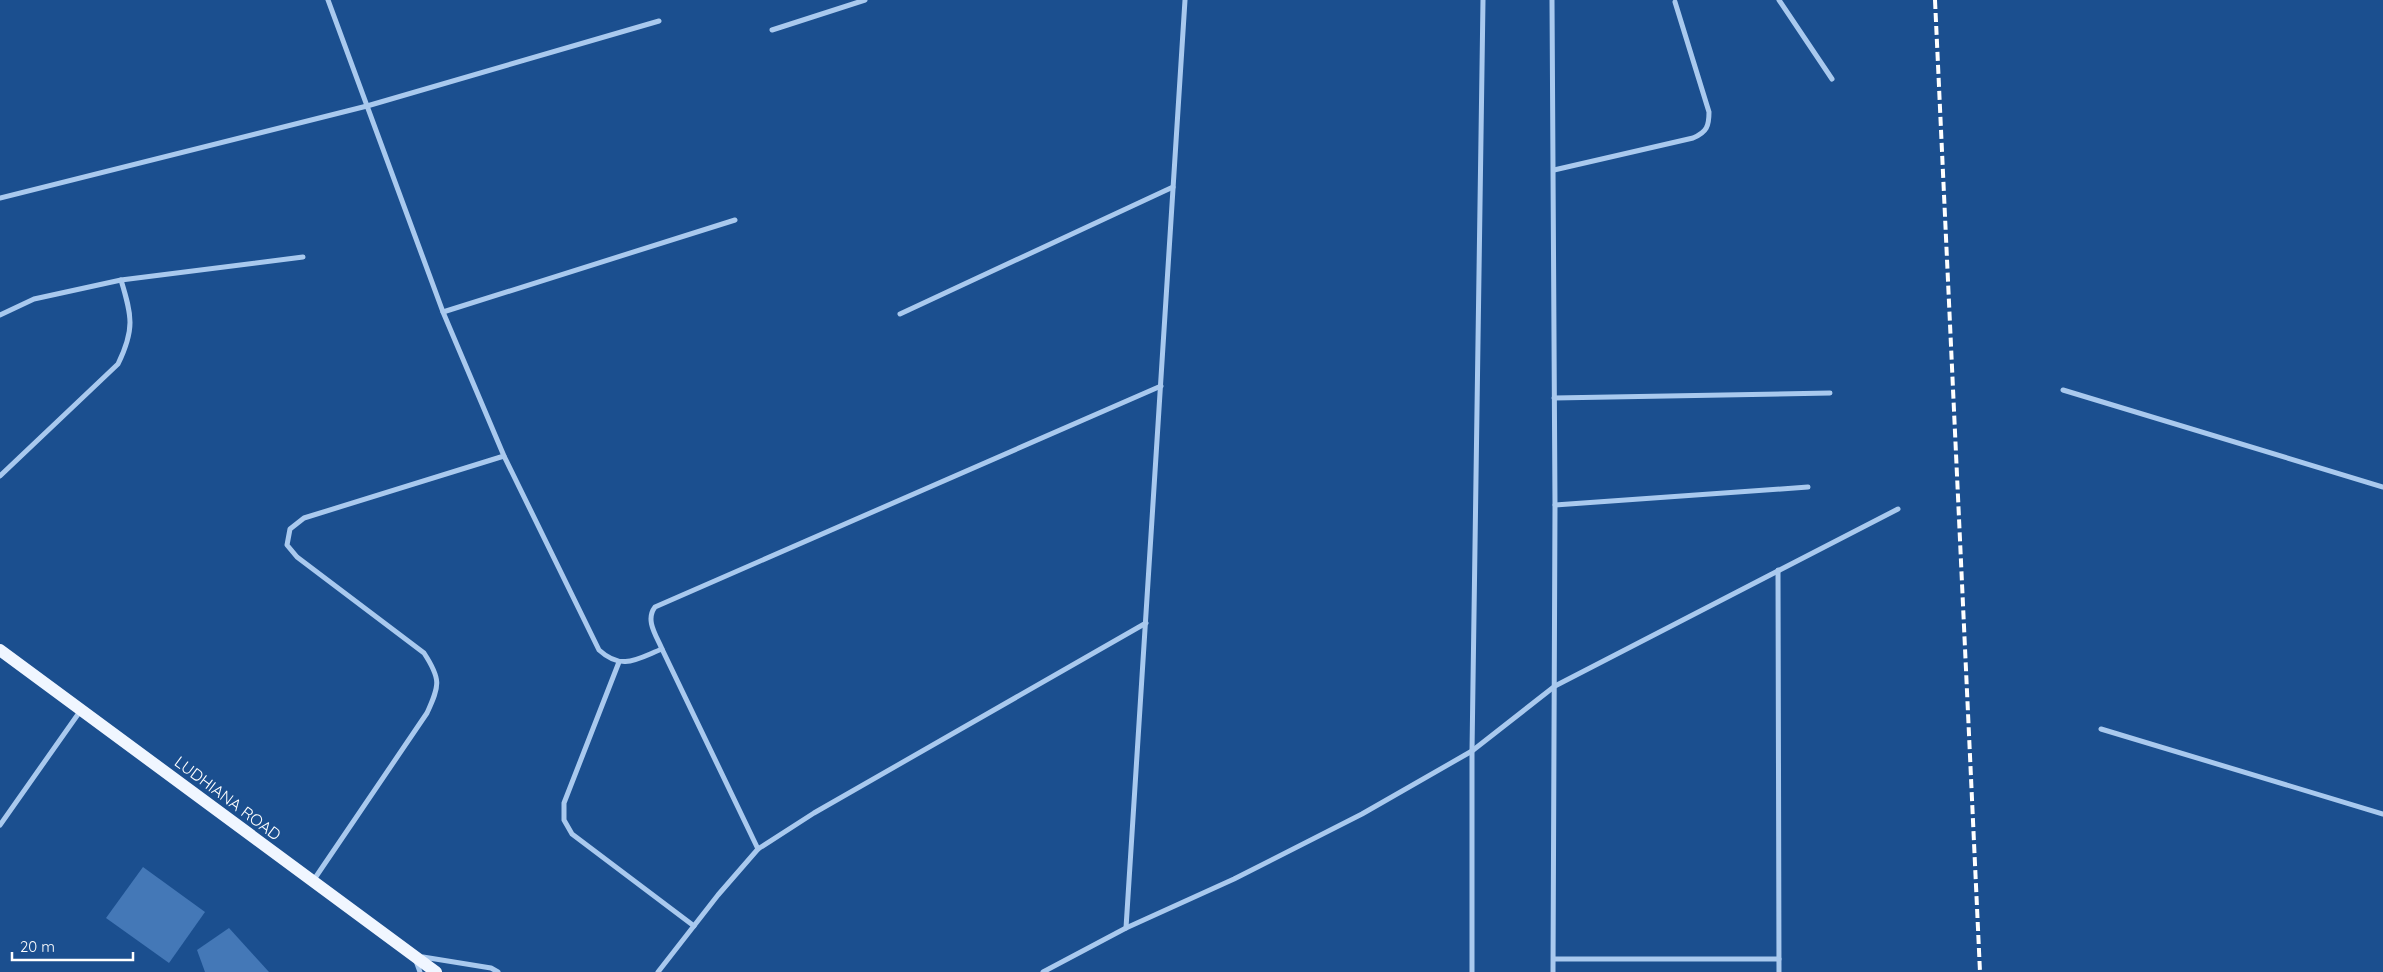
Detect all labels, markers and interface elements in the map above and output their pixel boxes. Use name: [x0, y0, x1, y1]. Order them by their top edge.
street label: LUDHIANA ROAD: [171, 752, 285, 844]
scale bar: [12, 930, 134, 962]
text: 20 m: [20, 937, 55, 956]

